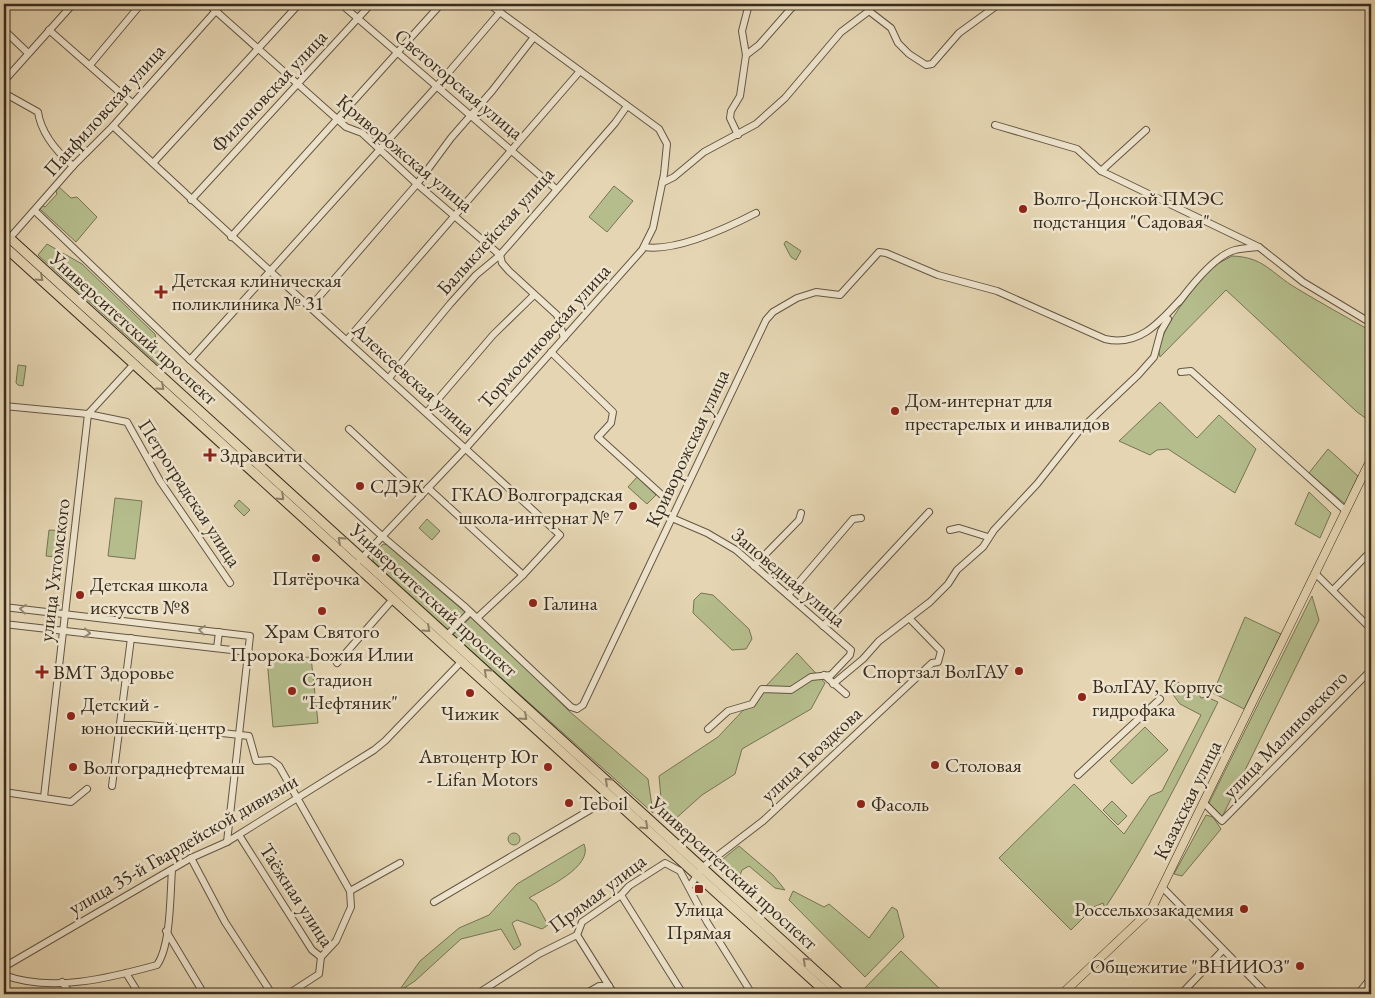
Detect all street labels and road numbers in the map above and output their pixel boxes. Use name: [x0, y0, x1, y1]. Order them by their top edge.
street label: Светогорская улица: [389, 22, 529, 146]
street label: Филоновская улица: [205, 24, 333, 158]
street label: Панфиловская улица: [37, 38, 171, 182]
street label: Криворожская улица: [331, 88, 479, 218]
street label: Балыклейская улица: [431, 161, 559, 301]
street label: Университетский проспект: [44, 245, 224, 410]
street label: Тормосиновская улица: [472, 258, 616, 414]
street label: Алексеевская улица: [346, 316, 481, 441]
street label: Криворожская улица: [639, 365, 735, 531]
street label: Петроградская улица: [132, 414, 248, 572]
street label: улица Ухтомского: [32, 497, 76, 643]
street label: Университетский проспект: [344, 517, 524, 682]
street label: Заповедная улица: [726, 522, 852, 632]
street label: улица Малиновского: [1217, 664, 1353, 804]
street label: улица Гвоздкова: [755, 700, 867, 808]
street label: Казахская улица: [1147, 736, 1227, 864]
street label: улица 35-й Гвардейской дивизии: [63, 767, 303, 921]
street label: Университетский проспект: [644, 790, 824, 955]
street label: Таёжная улица: [254, 838, 340, 952]
street label: Прямая улица: [543, 848, 651, 938]

